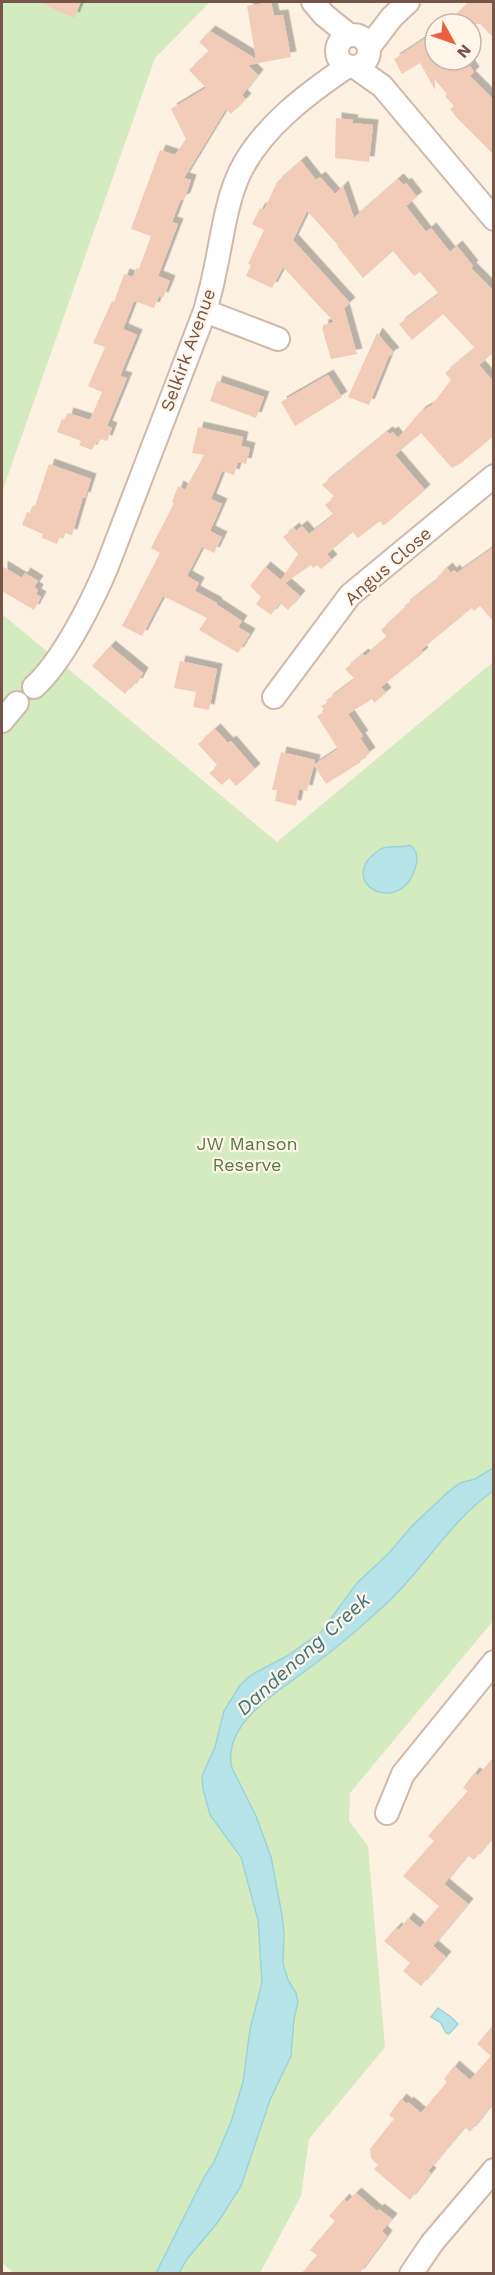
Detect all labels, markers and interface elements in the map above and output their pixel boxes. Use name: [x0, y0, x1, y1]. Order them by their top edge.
north arrow: [423, 12, 483, 72]
text: N: [453, 41, 475, 62]
street label: Selkirk Avenue: [156, 286, 219, 414]
street label: Angus Close: [340, 522, 435, 609]
park label: JW Manson Reserve: [196, 1133, 298, 1175]
water label: Dandenong Creek: [231, 1587, 376, 1720]

